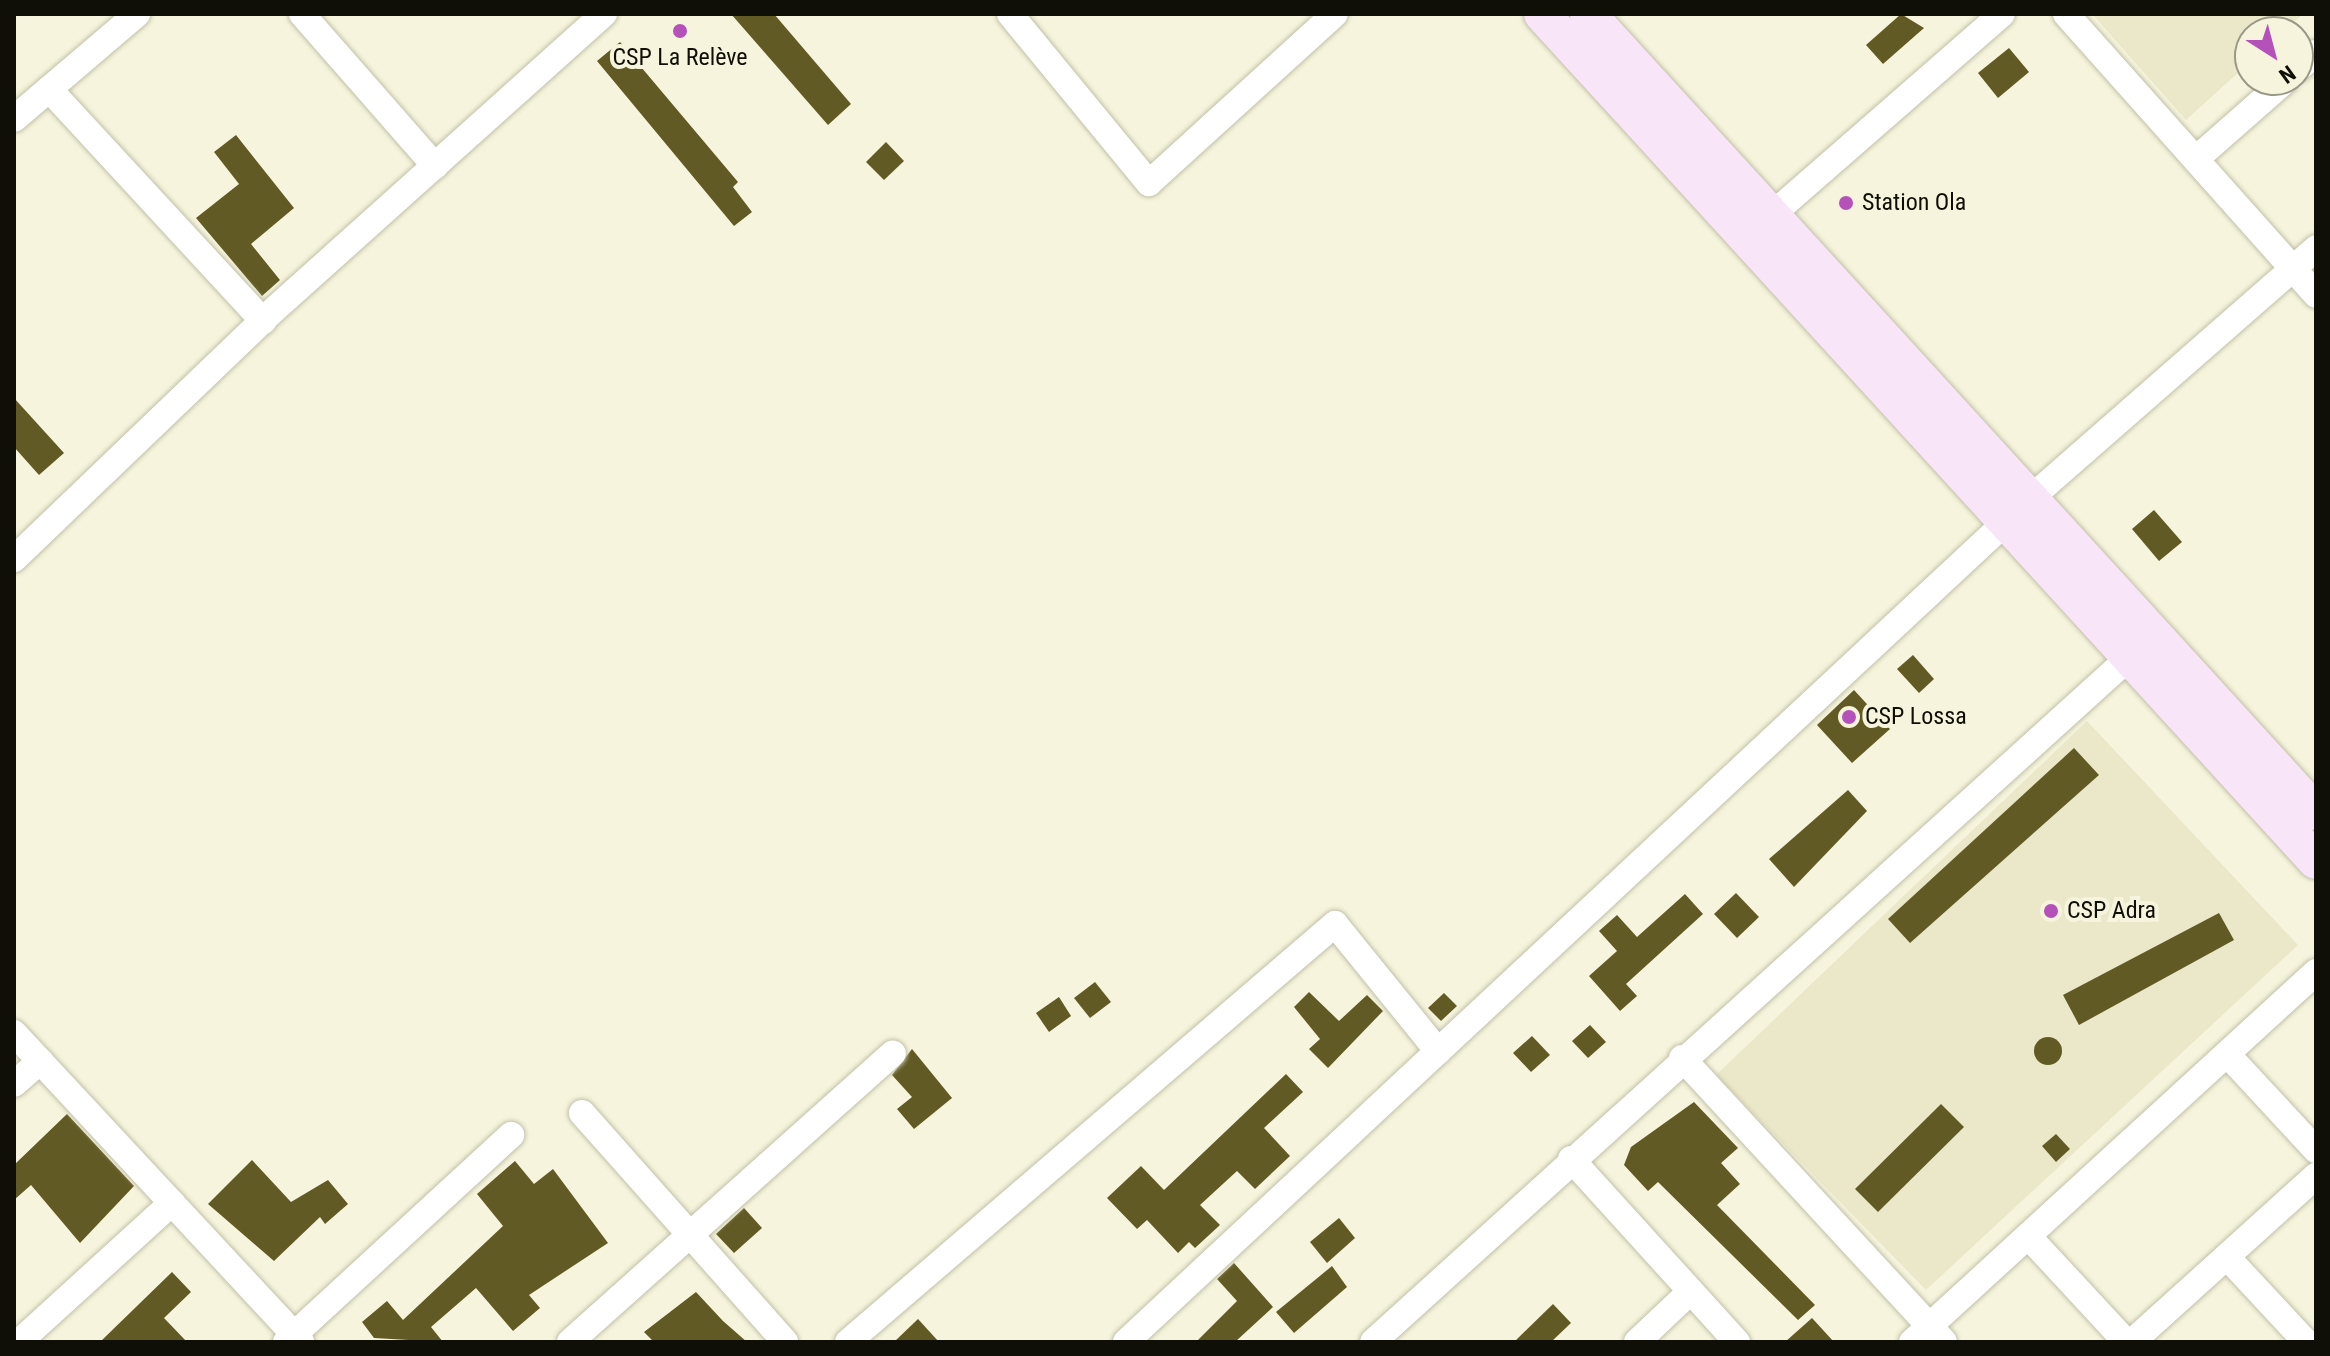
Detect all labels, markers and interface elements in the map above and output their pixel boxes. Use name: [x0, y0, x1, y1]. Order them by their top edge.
north arrow: [2234, 16, 2314, 96]
marker: CSP La Relève: [671, 22, 689, 40]
place label: CSP La Relève: [612, 44, 748, 72]
text: N: [2274, 60, 2300, 88]
place label: Station Ola: [1862, 189, 1966, 217]
marker: Station Ola: [1837, 194, 1855, 212]
place label: CSP Lossa: [1865, 703, 1967, 731]
marker: CSP Lossa: [1840, 708, 1858, 726]
place label: CSP Adra: [2067, 897, 2156, 925]
marker: CSP Adra: [2042, 902, 2060, 920]

